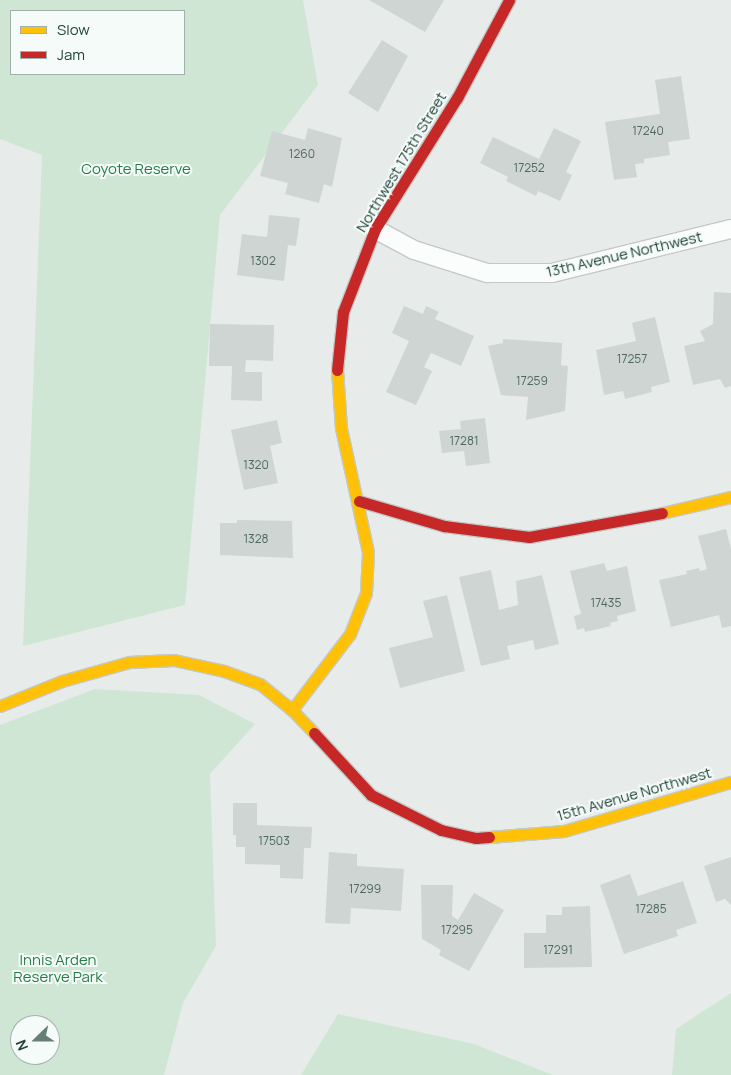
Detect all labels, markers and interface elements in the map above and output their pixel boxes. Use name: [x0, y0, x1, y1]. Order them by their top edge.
legend: [10, 10, 185, 75]
text: Slow: [57, 19, 90, 40]
text: Jam: [57, 44, 85, 65]
street label: Northwest 175th Street: [352, 89, 450, 235]
house number: 17240: [632, 124, 664, 138]
house number: 1260: [289, 147, 315, 161]
park label: Coyote Reserve: [81, 160, 191, 178]
house number: 17252: [514, 161, 544, 175]
street label: 13th Avenue Northwest: [544, 227, 704, 281]
house number: 1302: [250, 254, 276, 268]
house number: 17257: [617, 352, 647, 366]
house number: 17259: [516, 374, 548, 388]
house number: 17281: [449, 434, 479, 448]
house number: 1320: [243, 458, 269, 472]
house number: 1328: [243, 532, 269, 546]
house number: 17435: [591, 596, 621, 610]
street label: 15th Avenue Northwest: [555, 763, 713, 825]
house number: 17503: [258, 834, 290, 848]
house number: 17299: [349, 882, 381, 896]
house number: 17285: [635, 902, 667, 916]
house number: 17295: [441, 923, 473, 937]
house number: 17291: [543, 943, 573, 957]
park label: Innis Arden Reserve Park: [13, 950, 103, 985]
north arrow: [10, 1015, 60, 1065]
text: N: [11, 1037, 32, 1054]

